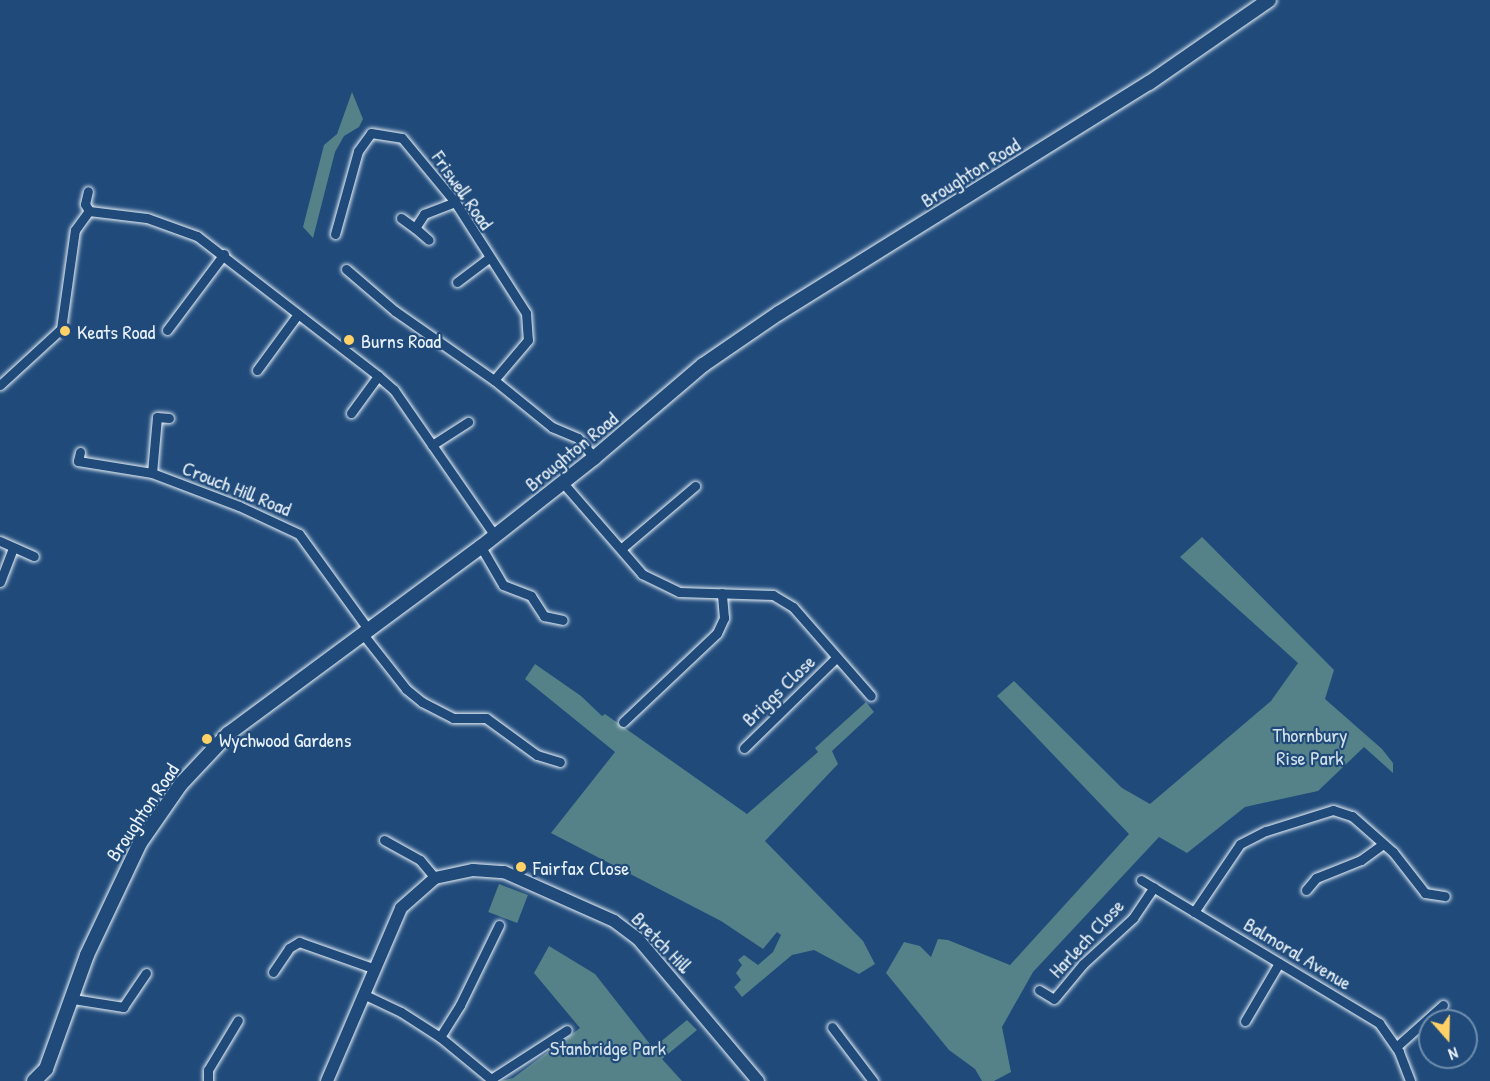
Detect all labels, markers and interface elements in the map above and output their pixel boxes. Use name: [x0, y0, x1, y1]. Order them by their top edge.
street label: Broughton Road: [916, 132, 1024, 212]
street label: Friswell Road: [427, 146, 499, 234]
place label: Keats Road: [77, 319, 155, 343]
marker: Keats Road: [58, 324, 72, 338]
place label: Burns Road: [361, 328, 441, 352]
marker: Burns Road: [342, 333, 356, 347]
street label: Broughton Road: [520, 406, 622, 496]
street label: Crouch Hill Road: [179, 455, 295, 521]
street label: Briggs Close: [736, 649, 820, 731]
park label: Thornbury Rise Park: [1273, 722, 1347, 769]
place label: Wychwood Gardens: [219, 727, 351, 751]
marker: Wychwood Gardens: [200, 732, 214, 746]
street label: Broughton Road: [101, 759, 183, 865]
place label: Fairfax Close: [533, 855, 629, 879]
marker: Fairfax Close: [514, 860, 528, 874]
street label: Harlech Close: [1043, 894, 1129, 982]
street label: Bretch Hill: [627, 906, 697, 978]
street label: Balmoral Avenue: [1240, 912, 1356, 994]
north arrow: [1418, 1009, 1478, 1069]
park label: Stanbridge Park: [550, 1035, 666, 1059]
text: N: [1446, 1042, 1461, 1066]

